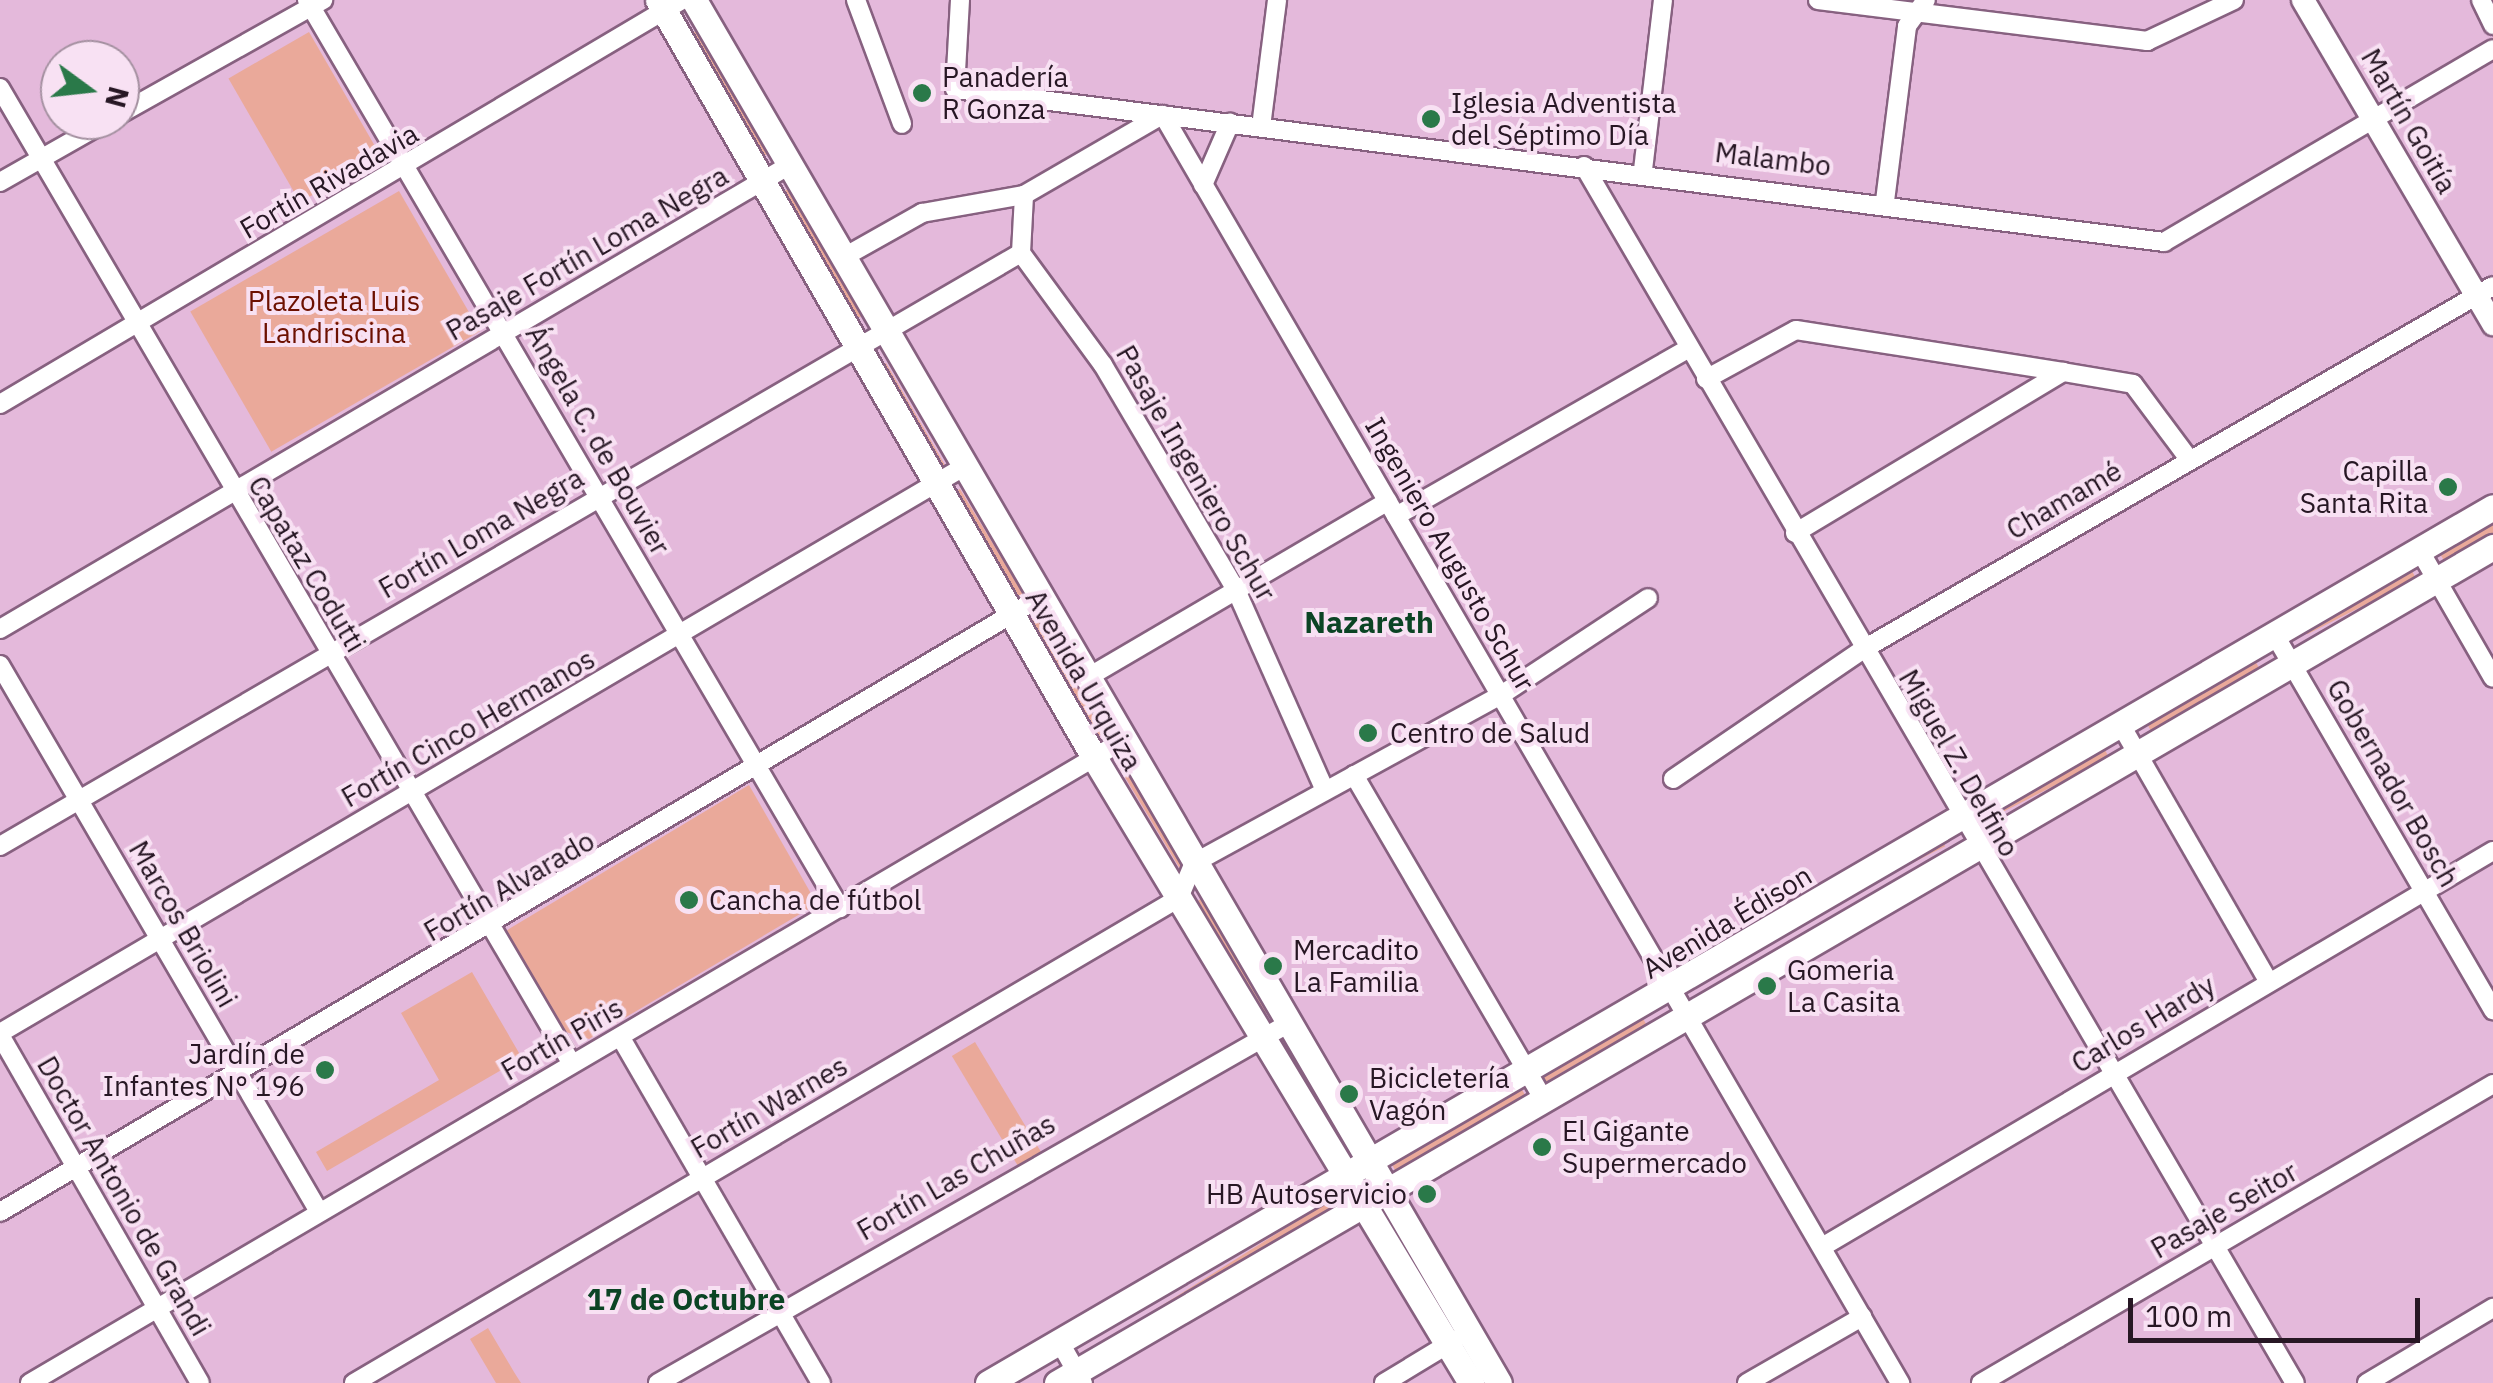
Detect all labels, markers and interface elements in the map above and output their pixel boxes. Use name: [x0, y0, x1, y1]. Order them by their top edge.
north arrow: [40, 40, 140, 140]
street label: Martín Goitía: [2354, 43, 2464, 199]
place label: Panadería R Gonza: [942, 60, 1068, 126]
marker: Panadería R Gonza: [911, 82, 933, 104]
text: N: [97, 83, 138, 112]
place label: Iglesia Adventista del Séptimo Día: [1451, 86, 1676, 152]
marker: Iglesia Adventista del Séptimo Día: [1420, 108, 1442, 130]
street label: Fortín Rivadavia: [234, 116, 424, 246]
street label: Malambo: [1713, 135, 1833, 183]
street label: Pasaje Fortín Loma Negra: [440, 158, 734, 348]
park label: Plazoleta Luis Landriscina: [248, 284, 420, 350]
street label: Ángela C. de Bouvier: [519, 319, 677, 561]
street label: Pasaje Ingeniero Schur: [1109, 339, 1283, 607]
street label: Ingeniero Augusto Schur: [1358, 411, 1542, 697]
street label: Chamamé: [2000, 454, 2128, 546]
place label: Capilla Santa Rita: [2300, 454, 2428, 520]
street label: Fortín Loma Negra: [373, 461, 589, 605]
street label: Capataz Codutti: [241, 470, 373, 658]
marker: Capilla Santa Rita: [2437, 476, 2459, 498]
street label: Avenida Urquiza: [1019, 584, 1149, 776]
district label: Nazareth: [1304, 604, 1434, 640]
street label: Fortín Cinco Hermanos: [335, 642, 601, 814]
street label: Miguel Z. Delfino: [1892, 663, 2026, 863]
street label: Gobernador Bosch: [2320, 673, 2466, 893]
place label: Centro de Salud: [1390, 716, 1590, 750]
marker: Centro de Salud: [1355, 720, 1381, 746]
street label: Fortín Alvarado: [418, 824, 600, 948]
street label: Marcos Briolini: [122, 835, 244, 1013]
street label: Avenida Édison: [1636, 858, 1818, 986]
place label: Cancha de fútbol: [709, 883, 921, 917]
marker: Cancha de fútbol: [678, 889, 700, 911]
place label: Mercadito La Familia: [1293, 933, 1419, 999]
place label: Gomeria La Casita: [1787, 953, 1900, 1019]
marker: Mercadito La Familia: [1262, 955, 1284, 977]
street label: Carlos Hardy: [2065, 968, 2221, 1080]
marker: Gomeria La Casita: [1756, 975, 1778, 997]
street label: Fortín Piris: [495, 991, 629, 1087]
place label: Jardín de Infantes N° 196: [103, 1037, 305, 1103]
street label: Fortín Warnes: [685, 1049, 853, 1165]
street label: Doctor Antonio de Grandi: [30, 1050, 218, 1342]
marker: Jardín de Infantes N° 196: [314, 1059, 336, 1081]
place label: Bicicletería Vagón: [1369, 1061, 1510, 1127]
marker: Bicicletería Vagón: [1338, 1083, 1360, 1105]
street label: Fortín Las Chuñas: [851, 1107, 1061, 1247]
place label: El Gigante Supermercado: [1562, 1114, 1747, 1180]
marker: El Gigante Supermercado: [1531, 1136, 1553, 1158]
street label: Pasaje Seitor: [2145, 1155, 2303, 1265]
place label: HB Autoservicio: [1206, 1177, 1407, 1211]
marker: HB Autoservicio: [1416, 1183, 1438, 1205]
scale bar: [2133, 1278, 2426, 1340]
district label: 17 de Octubre: [587, 1281, 785, 1317]
text: 100 m: [2145, 1296, 2232, 1335]

